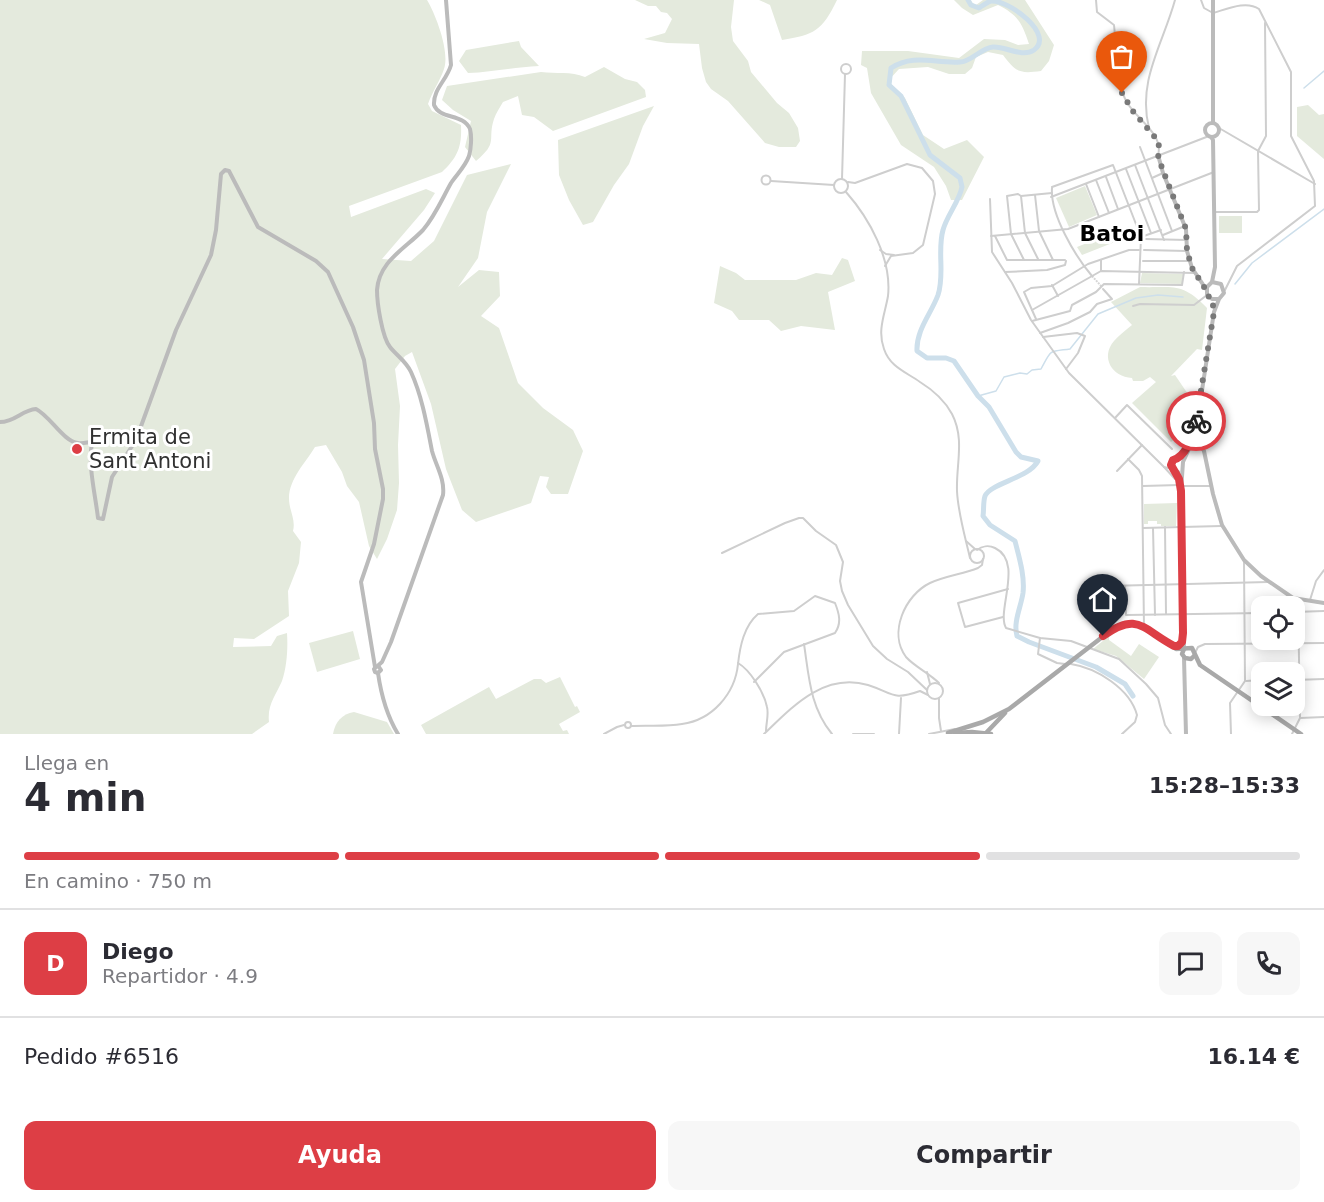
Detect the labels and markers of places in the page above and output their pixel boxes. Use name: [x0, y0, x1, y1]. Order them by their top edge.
pin: [1096, 31, 1147, 93]
place label: Ermita de Sant Antoni: [89, 425, 211, 473]
marker: Ermita de Sant Antoni: [70, 442, 84, 456]
pin: [1077, 574, 1128, 636]

